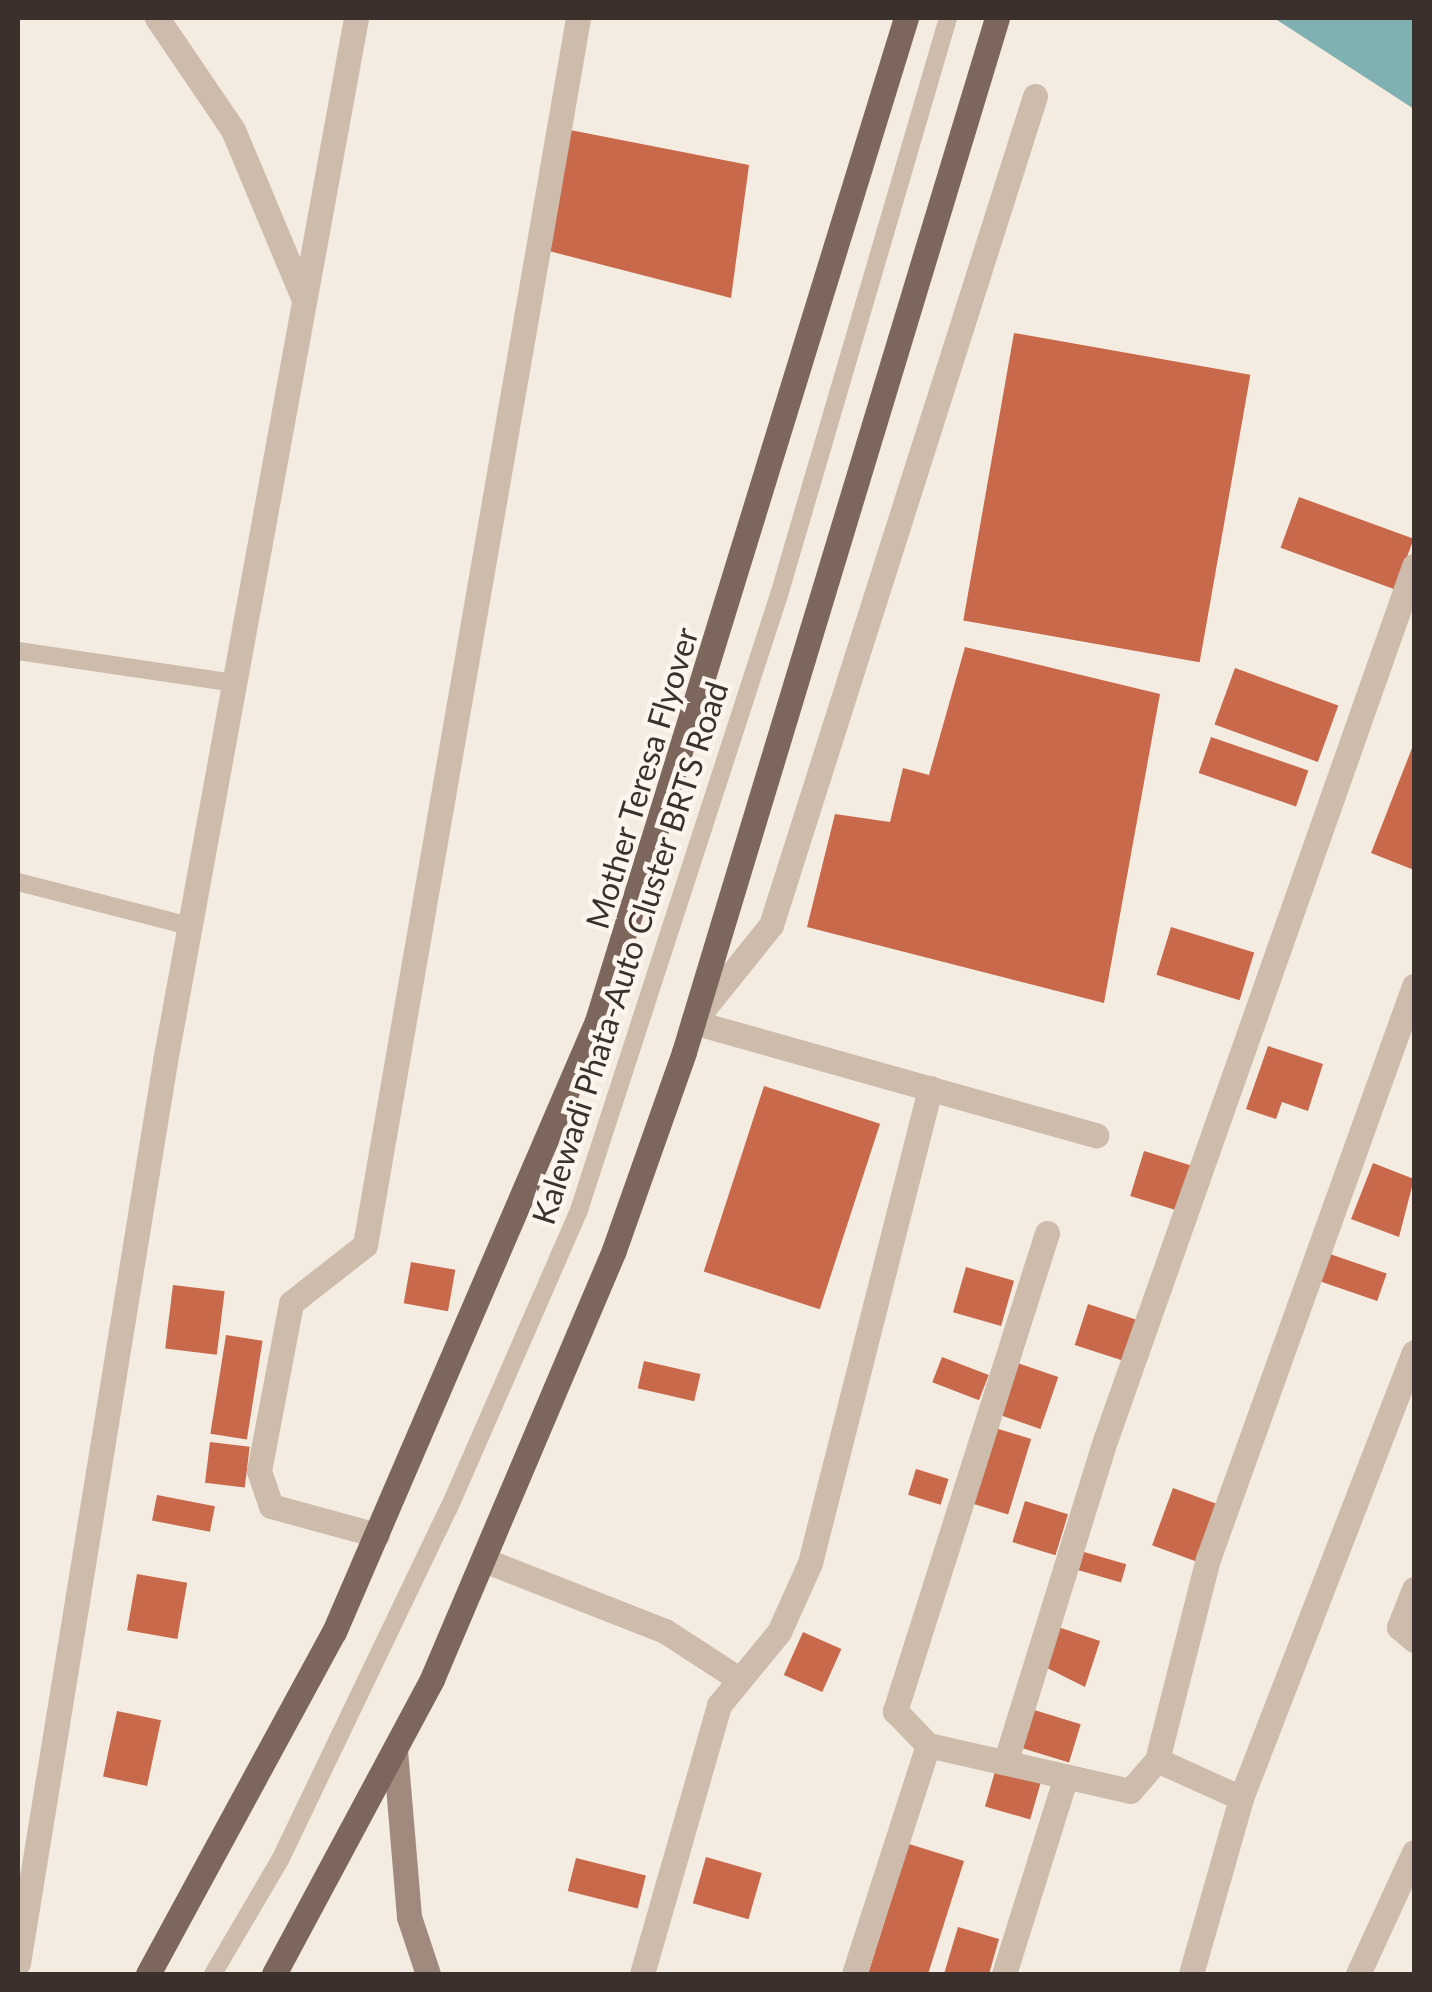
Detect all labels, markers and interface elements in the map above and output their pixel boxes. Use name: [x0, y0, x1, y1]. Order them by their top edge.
street label: Mother Teresa Flyover: [578, 622, 706, 934]
street label: Kalewadi Phata-Auto Cluster BRTS Road: [524, 677, 736, 1229]

